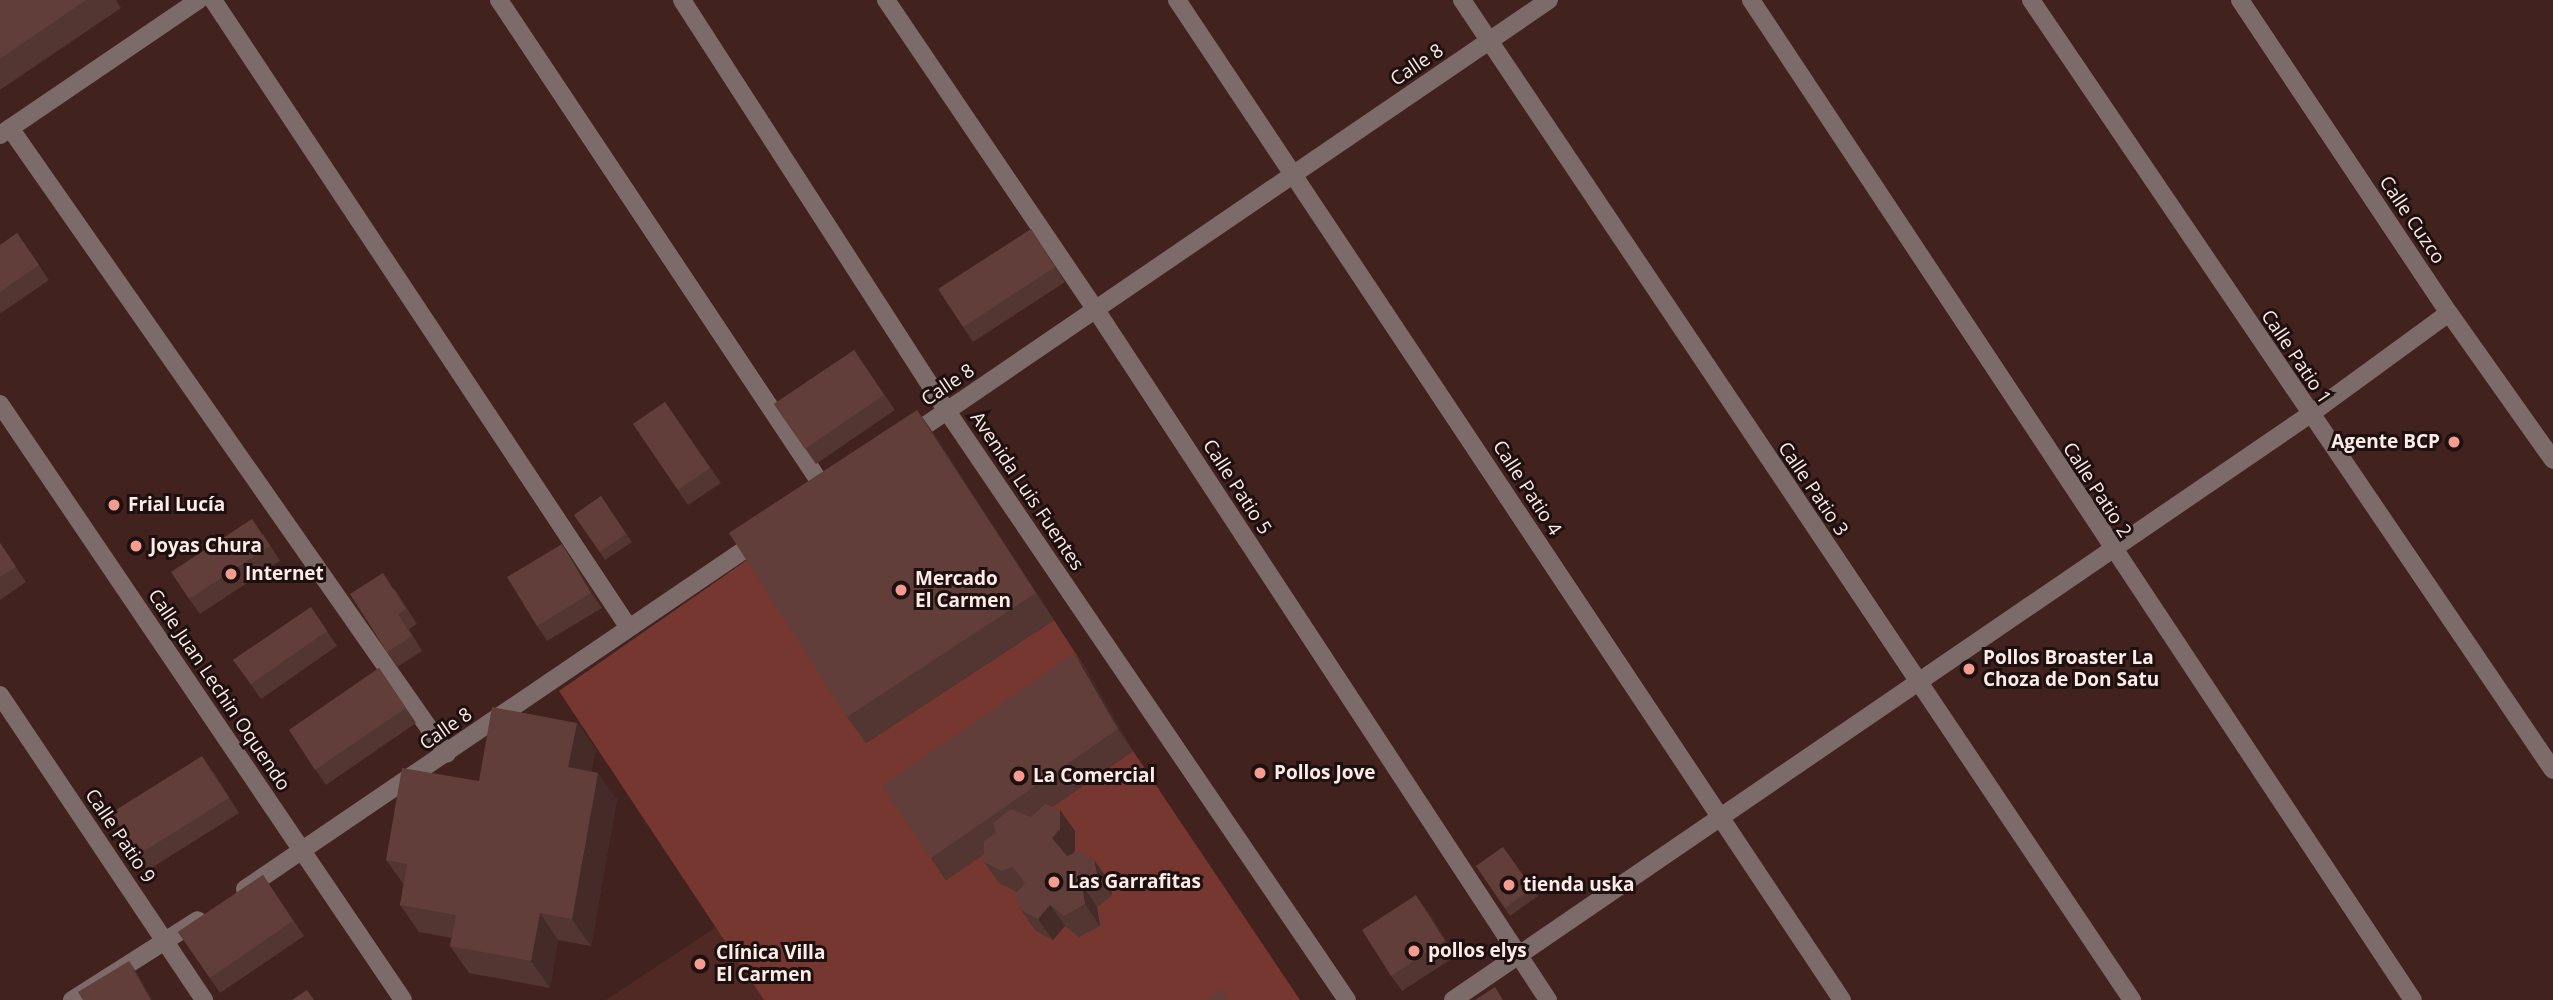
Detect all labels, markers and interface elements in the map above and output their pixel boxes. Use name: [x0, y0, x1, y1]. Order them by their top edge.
street label: Calle 8: [1386, 39, 1448, 91]
street label: Calle Cuzco: [2374, 172, 2450, 268]
street label: Calle Patio 1: [2256, 306, 2336, 408]
street label: Calle 8: [917, 359, 979, 411]
street label: Avenida Luis Fuentes: [965, 407, 1089, 575]
place label: Agente BCP: [2331, 431, 2440, 453]
marker: Agente BCP: [2446, 434, 2462, 450]
street label: Calle Patio 5: [1198, 435, 1276, 539]
street label: Calle Patio 4: [1488, 436, 1566, 540]
street label: Calle Patio 3: [1773, 438, 1853, 540]
street label: Calle Patio 2: [2058, 438, 2136, 542]
place label: Frial Lucía: [128, 494, 225, 516]
marker: Frial Lucía: [106, 497, 122, 513]
place label: Joyas Chura: [150, 535, 262, 557]
marker: Joyas Chura: [128, 538, 144, 554]
place label: Internet: [245, 563, 324, 585]
marker: Internet: [223, 566, 239, 582]
place label: Mercado El Carmen: [915, 568, 1011, 612]
marker: Mercado El Carmen: [893, 582, 909, 598]
street label: Calle Juan Lechin Oquendo: [143, 585, 295, 795]
place label: Pollos Broaster La Choza de Don Satu: [1983, 647, 2159, 691]
marker: Pollos Broaster La Choza de Don Satu: [1961, 661, 1977, 677]
street label: Calle 8: [415, 703, 477, 755]
place label: Pollos Jove: [1274, 762, 1376, 784]
place label: La Comercial: [1033, 765, 1155, 787]
marker: Pollos Jove: [1252, 765, 1268, 781]
marker: La Comercial: [1011, 768, 1027, 784]
street label: Calle Patio 9: [80, 785, 160, 887]
place label: Las Garrafitas: [1068, 871, 1201, 893]
marker: Las Garrafitas: [1046, 874, 1062, 890]
place label: tienda uska: [1523, 874, 1634, 896]
marker: tienda uska: [1501, 877, 1517, 893]
place label: pollos elys: [1428, 940, 1527, 962]
place label: Clínica Villa El Carmen: [716, 942, 825, 986]
marker: pollos elys: [1406, 943, 1422, 959]
marker: Clínica Villa El Carmen: [690, 954, 710, 974]

